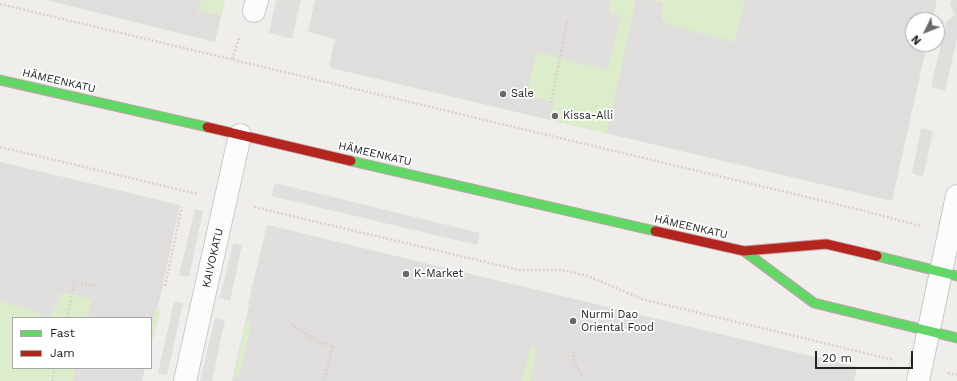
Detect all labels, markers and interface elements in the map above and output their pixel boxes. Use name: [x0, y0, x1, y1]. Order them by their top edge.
north arrow: [905, 12, 945, 52]
text: N: [909, 32, 924, 47]
street label: HÄMEENKATU: [21, 66, 97, 96]
place label: Sale: [511, 87, 534, 101]
marker: Sale: [498, 89, 508, 99]
place label: Kissa-Alli: [563, 109, 613, 123]
marker: Kissa-Alli: [550, 111, 560, 121]
street label: HÄMEENKATU: [337, 139, 413, 169]
street label: HÄMEENKATU: [653, 212, 729, 242]
street label: KAIVOKATU: [200, 227, 226, 289]
place label: K-Market: [414, 267, 463, 281]
marker: K-Market: [401, 269, 411, 279]
place label: Nurmi Dao Oriental Food: [581, 308, 654, 334]
marker: Nurmi Dao Oriental Food: [568, 316, 578, 326]
legend: [12, 317, 152, 369]
text: Fast: [50, 326, 75, 340]
scale bar: [817, 343, 915, 369]
text: Jam: [50, 346, 75, 360]
text: 20 m: [822, 351, 852, 365]

